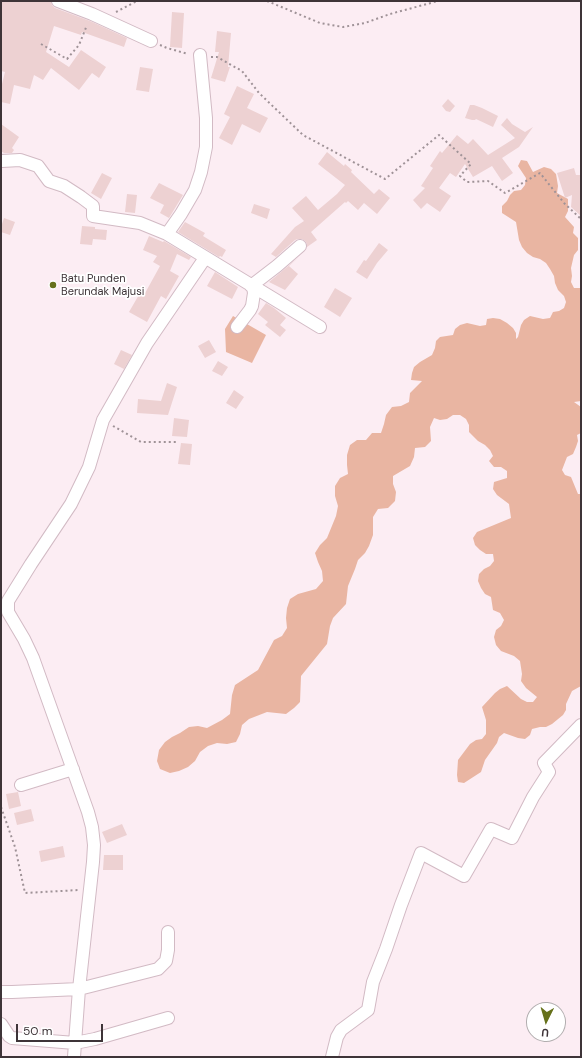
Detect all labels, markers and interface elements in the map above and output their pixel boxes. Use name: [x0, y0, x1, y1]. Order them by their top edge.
place label: Batu Punden Berundak Majusi: [61, 272, 144, 298]
marker: Batu Punden Berundak Majusi: [48, 280, 58, 290]
north arrow: [526, 1002, 566, 1042]
scale bar: [18, 1016, 105, 1042]
text: 50 m: [23, 1023, 52, 1039]
text: U: [541, 1026, 549, 1040]

